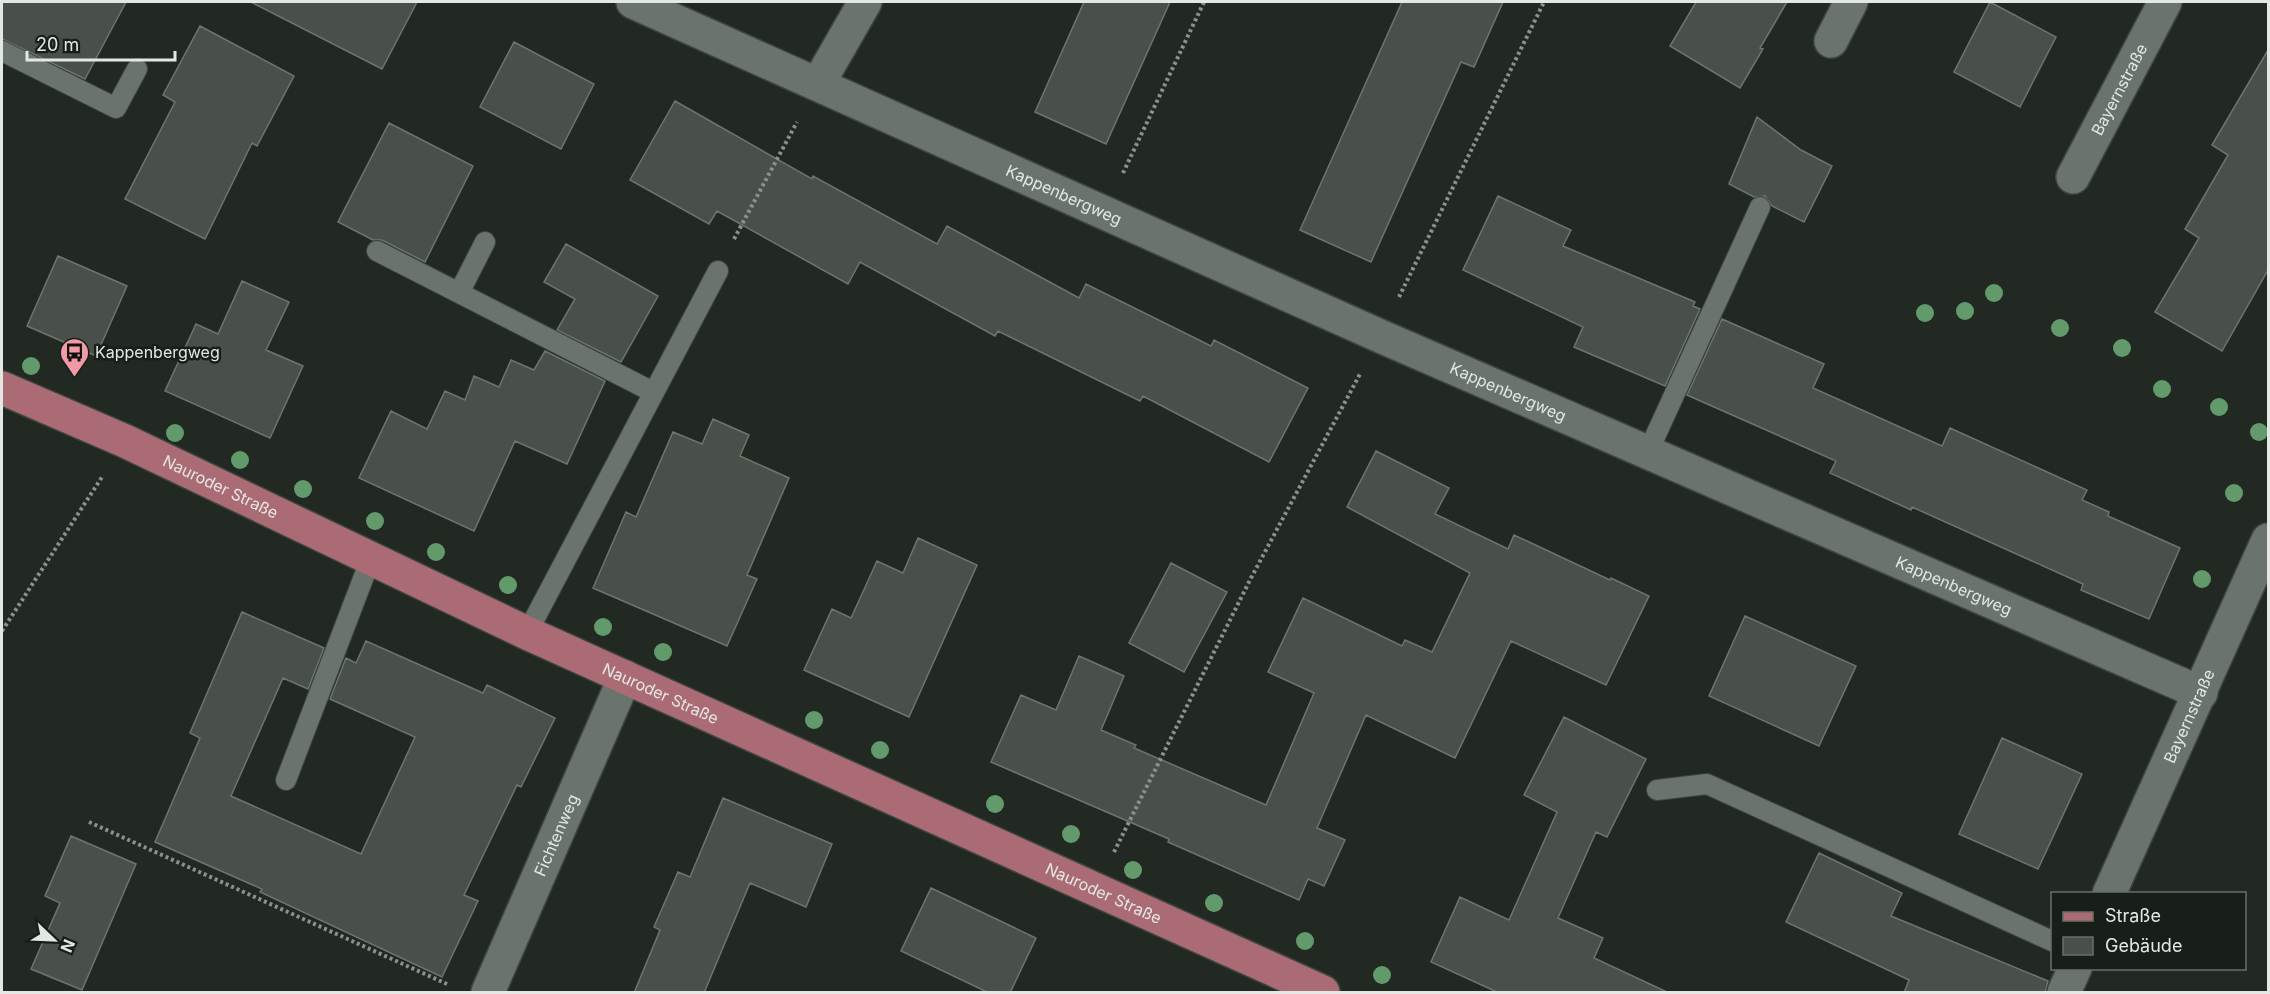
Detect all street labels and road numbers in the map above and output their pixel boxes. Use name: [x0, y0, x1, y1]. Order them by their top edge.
street label: Bayernstraße: [2087, 40, 2151, 139]
street label: Kappenbergweg: [1003, 160, 1125, 229]
street label: Kappenbergweg: [1447, 358, 1569, 426]
street label: Nauroder Straße: [160, 451, 282, 523]
street label: Kappenbergweg: [1893, 551, 2015, 620]
street label: Nauroder Straße: [599, 658, 722, 728]
street label: Bayernstraße: [2159, 666, 2219, 766]
street label: Fichtenweg: [530, 791, 583, 879]
street label: Nauroder Straße: [1042, 858, 1165, 928]

